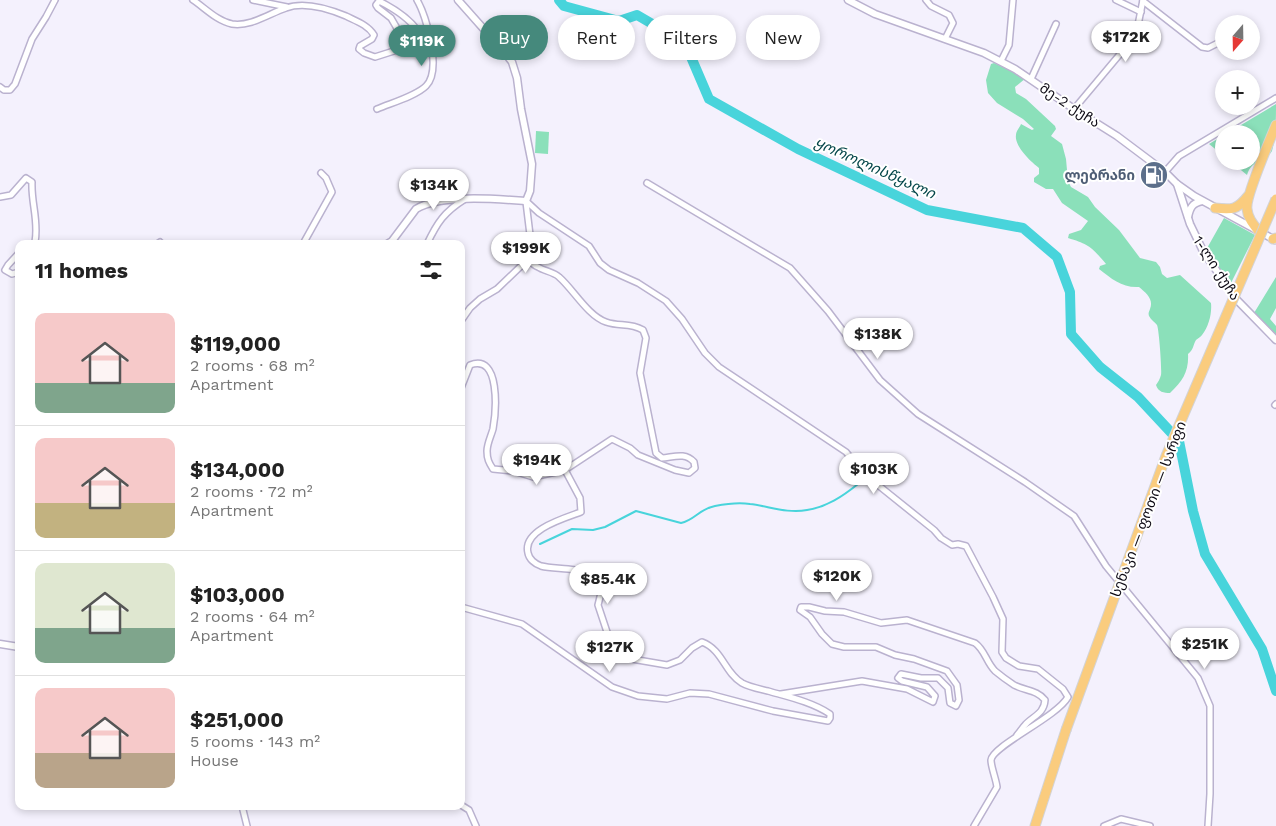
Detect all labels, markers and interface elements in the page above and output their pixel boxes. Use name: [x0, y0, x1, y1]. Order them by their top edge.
chip: Buy: [480, 15, 548, 60]
chip: Rent: [558, 15, 635, 60]
chip: Filters: [645, 15, 736, 60]
chip: New: [746, 15, 820, 60]
north arrow: [1215, 15, 1260, 60]
map controls: [1215, 15, 1260, 170]
pin: $172K: [1091, 20, 1161, 63]
pin: $119K: [387, 24, 457, 67]
text: $172K: [1102, 27, 1150, 46]
text: $119K: [400, 31, 445, 50]
button: +: [1215, 70, 1260, 115]
street label: მე-2 ქუჩა: [1036, 80, 1103, 131]
button: −: [1215, 125, 1260, 170]
water label: ყოროლისწყალი: [812, 133, 939, 203]
fuel station icon: ლებრანი: [1139, 160, 1169, 190]
place label: ლებრანი: [1065, 167, 1135, 184]
pin: $134K: [399, 168, 469, 211]
text: $134K: [410, 175, 458, 194]
pin: $199K: [491, 232, 561, 274]
street label: 1-ლი ქუჩა: [1189, 233, 1244, 304]
text: $199K: [502, 238, 550, 257]
icon: filters: [417, 256, 445, 284]
text: 11 homes: [35, 258, 128, 283]
pin: $138K: [843, 318, 913, 360]
text: $138K: [854, 324, 902, 343]
text: $119,000: [190, 331, 281, 356]
icon: home: [75, 333, 135, 393]
text: 2 rooms · 68 m²: [190, 356, 315, 375]
text: Apartment: [190, 375, 273, 394]
street label: სენაკი — ფოთი — სარფი: [1107, 419, 1190, 600]
pin: $194K: [502, 444, 572, 486]
text: $194K: [513, 450, 561, 469]
pin: $103K: [839, 452, 909, 495]
text: $134,000: [190, 457, 285, 482]
icon: home: [75, 458, 135, 518]
text: $103K: [850, 459, 898, 478]
text: 2 rooms · 72 m²: [190, 482, 313, 501]
text: Apartment: [190, 501, 273, 520]
pin: $120K: [802, 560, 872, 602]
pin: $85.4K: [567, 562, 649, 605]
text: $120K: [813, 566, 861, 585]
text: $85.4K: [580, 569, 636, 588]
text: $103,000: [190, 582, 285, 607]
icon: home: [75, 583, 135, 643]
text: 2 rooms · 64 m²: [190, 607, 315, 626]
text: Apartment: [190, 626, 273, 645]
pin: $251K: [1170, 628, 1240, 670]
pin: $127K: [575, 630, 645, 673]
text: $251K: [1181, 634, 1229, 653]
text: $127K: [586, 637, 634, 656]
text: $251,000: [190, 707, 284, 732]
icon: home: [75, 708, 135, 768]
text: 5 rooms · 143 m²: [190, 732, 320, 751]
text: House: [190, 751, 239, 770]

